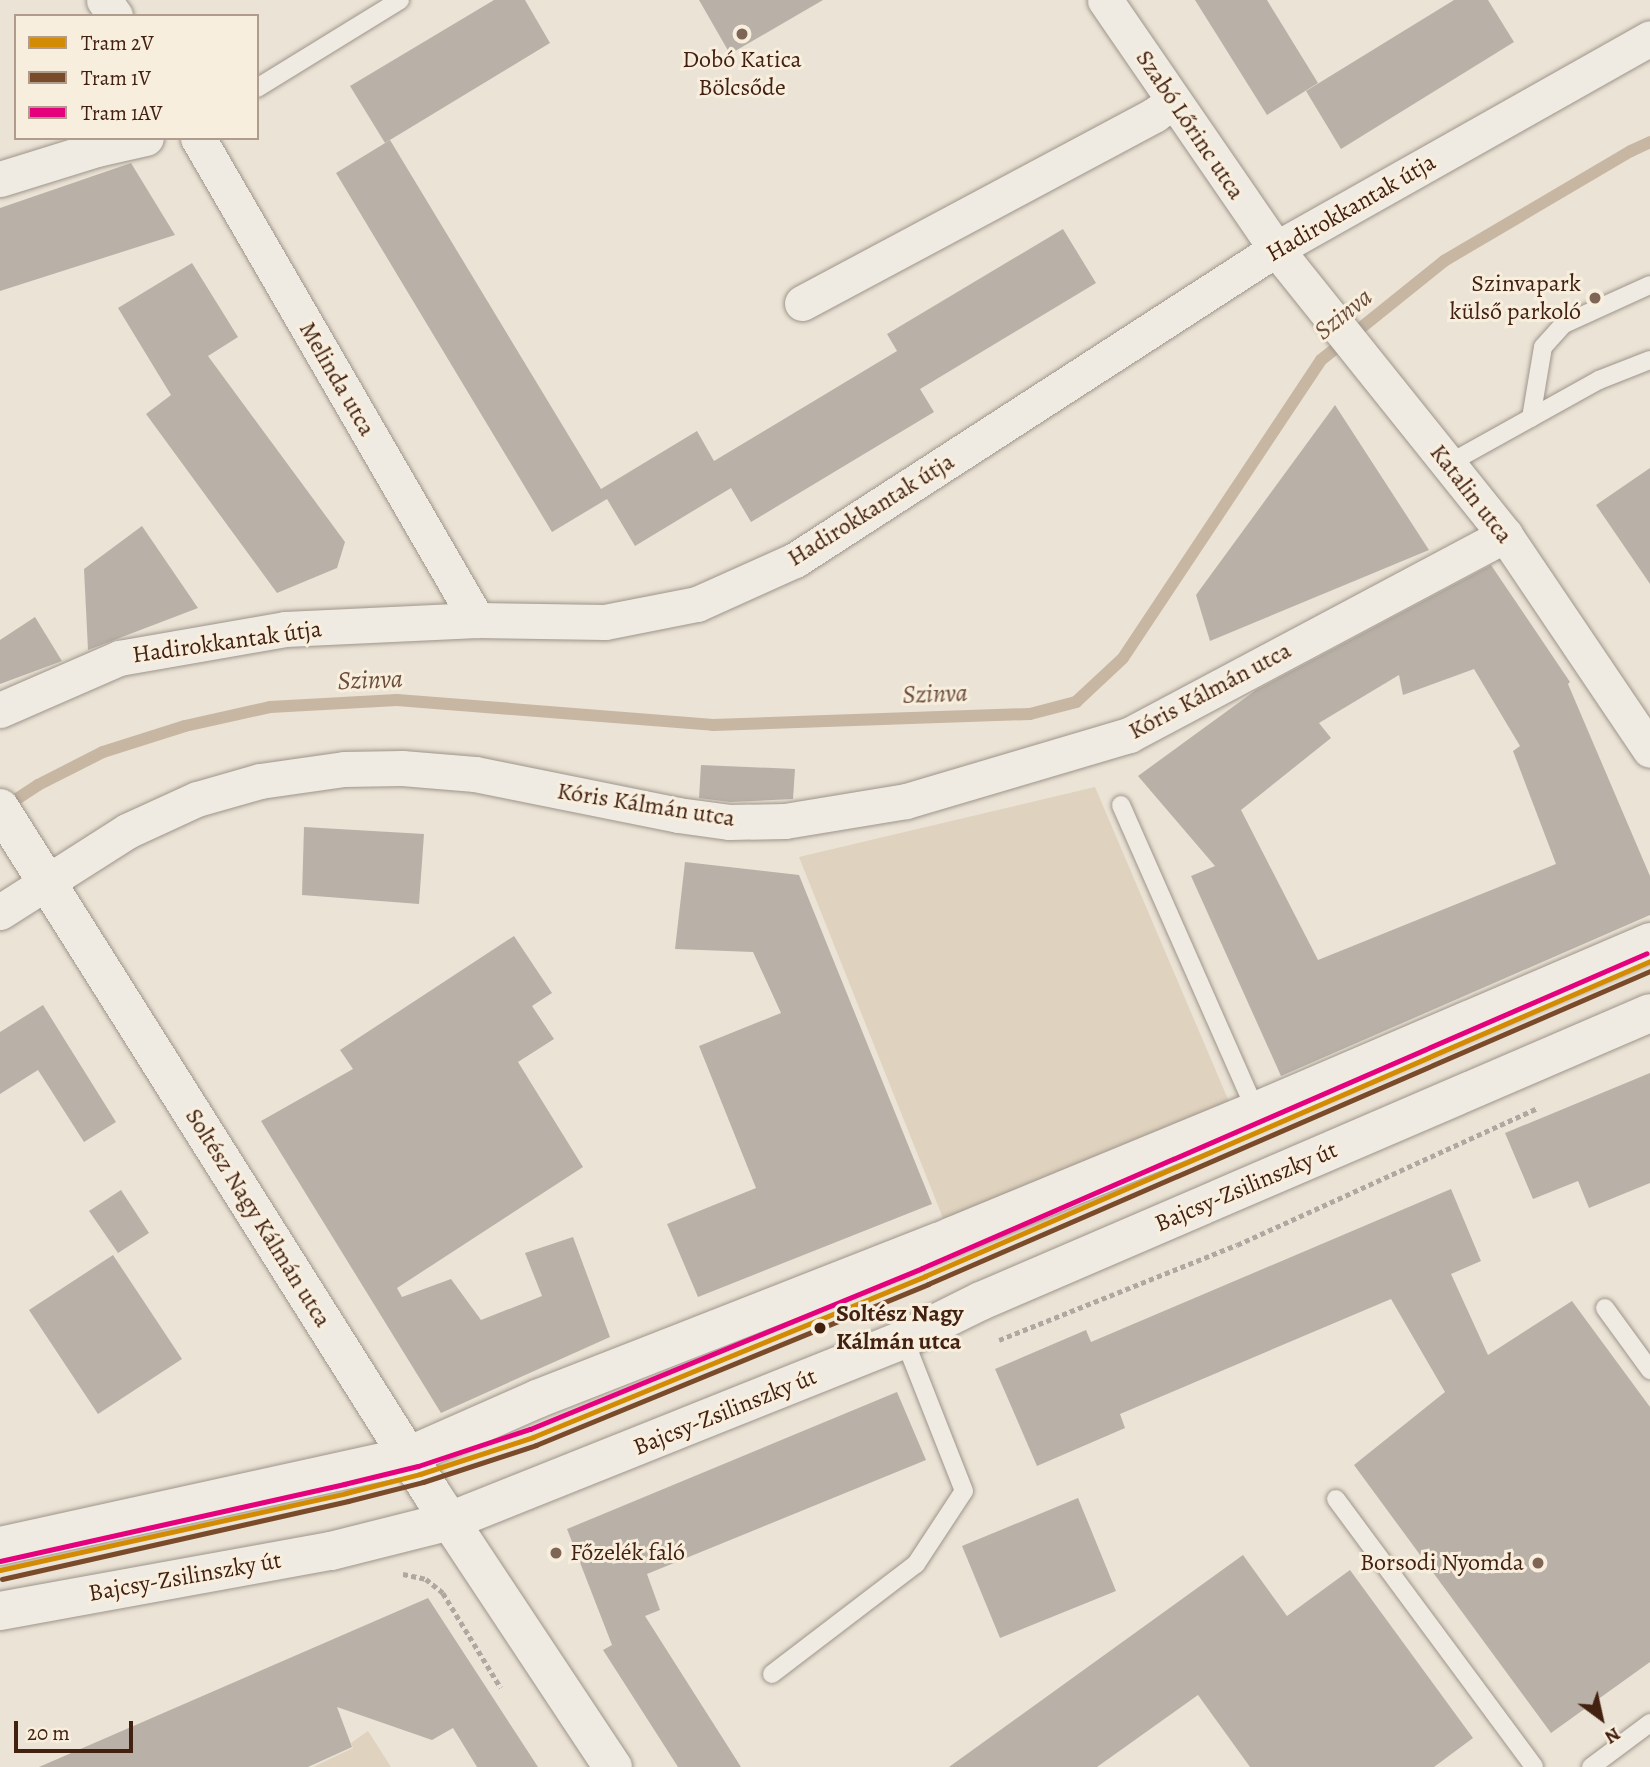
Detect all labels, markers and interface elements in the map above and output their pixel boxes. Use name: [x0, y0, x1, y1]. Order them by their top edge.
legend: [14, 14, 259, 140]
marker: Dobó Katica Bölcsőde: [734, 26, 750, 42]
text: Tram 2V: [81, 29, 154, 57]
street label: Szabó Lőrinc utca: [1129, 45, 1251, 205]
place label: Dobó Katica Bölcsőde: [682, 46, 802, 102]
text: Tram 1V: [81, 64, 151, 92]
text: Tram 1AV: [81, 99, 162, 127]
street label: Hadirokkantak útja: [1261, 148, 1441, 268]
place label: Szinvapark külső parkoló: [1450, 270, 1581, 326]
water label: Szinva: [1308, 281, 1378, 347]
marker: Szinvapark külső parkoló: [1587, 290, 1603, 306]
street label: Melinda utca: [293, 317, 381, 441]
street label: Katalin utca: [1423, 439, 1519, 549]
street label: Hadirokkantak útja: [782, 447, 960, 573]
street label: Hadirokkantak útja: [130, 614, 324, 670]
street label: Kóris Kálmán utca: [1124, 636, 1296, 746]
water label: Szinva: [337, 663, 403, 697]
water label: Szinva: [902, 677, 968, 711]
street label: Kóris Kálmán utca: [555, 777, 737, 833]
street label: Soltész Nagy Kálmán utca: [179, 1103, 337, 1333]
street label: Bajcsy-Zsilinszky út: [1151, 1136, 1341, 1238]
place label: Soltész Nagy Kálmán utca: [836, 1300, 963, 1356]
marker: Soltész Nagy Kálmán utca: [810, 1318, 830, 1338]
street label: Bajcsy-Zsilinszky út: [629, 1362, 821, 1462]
place label: Főzelék faló: [570, 1539, 685, 1567]
marker: Főzelék faló: [548, 1545, 564, 1561]
street label: Bajcsy-Zsilinszky út: [86, 1546, 284, 1608]
place label: Borsodi Nyomda: [1360, 1549, 1524, 1577]
marker: Borsodi Nyomda: [1530, 1555, 1546, 1571]
north arrow: [1566, 1683, 1636, 1753]
scale bar: [18, 1708, 136, 1752]
text: 20 m: [27, 1719, 70, 1747]
text: N: [1600, 1721, 1625, 1750]

